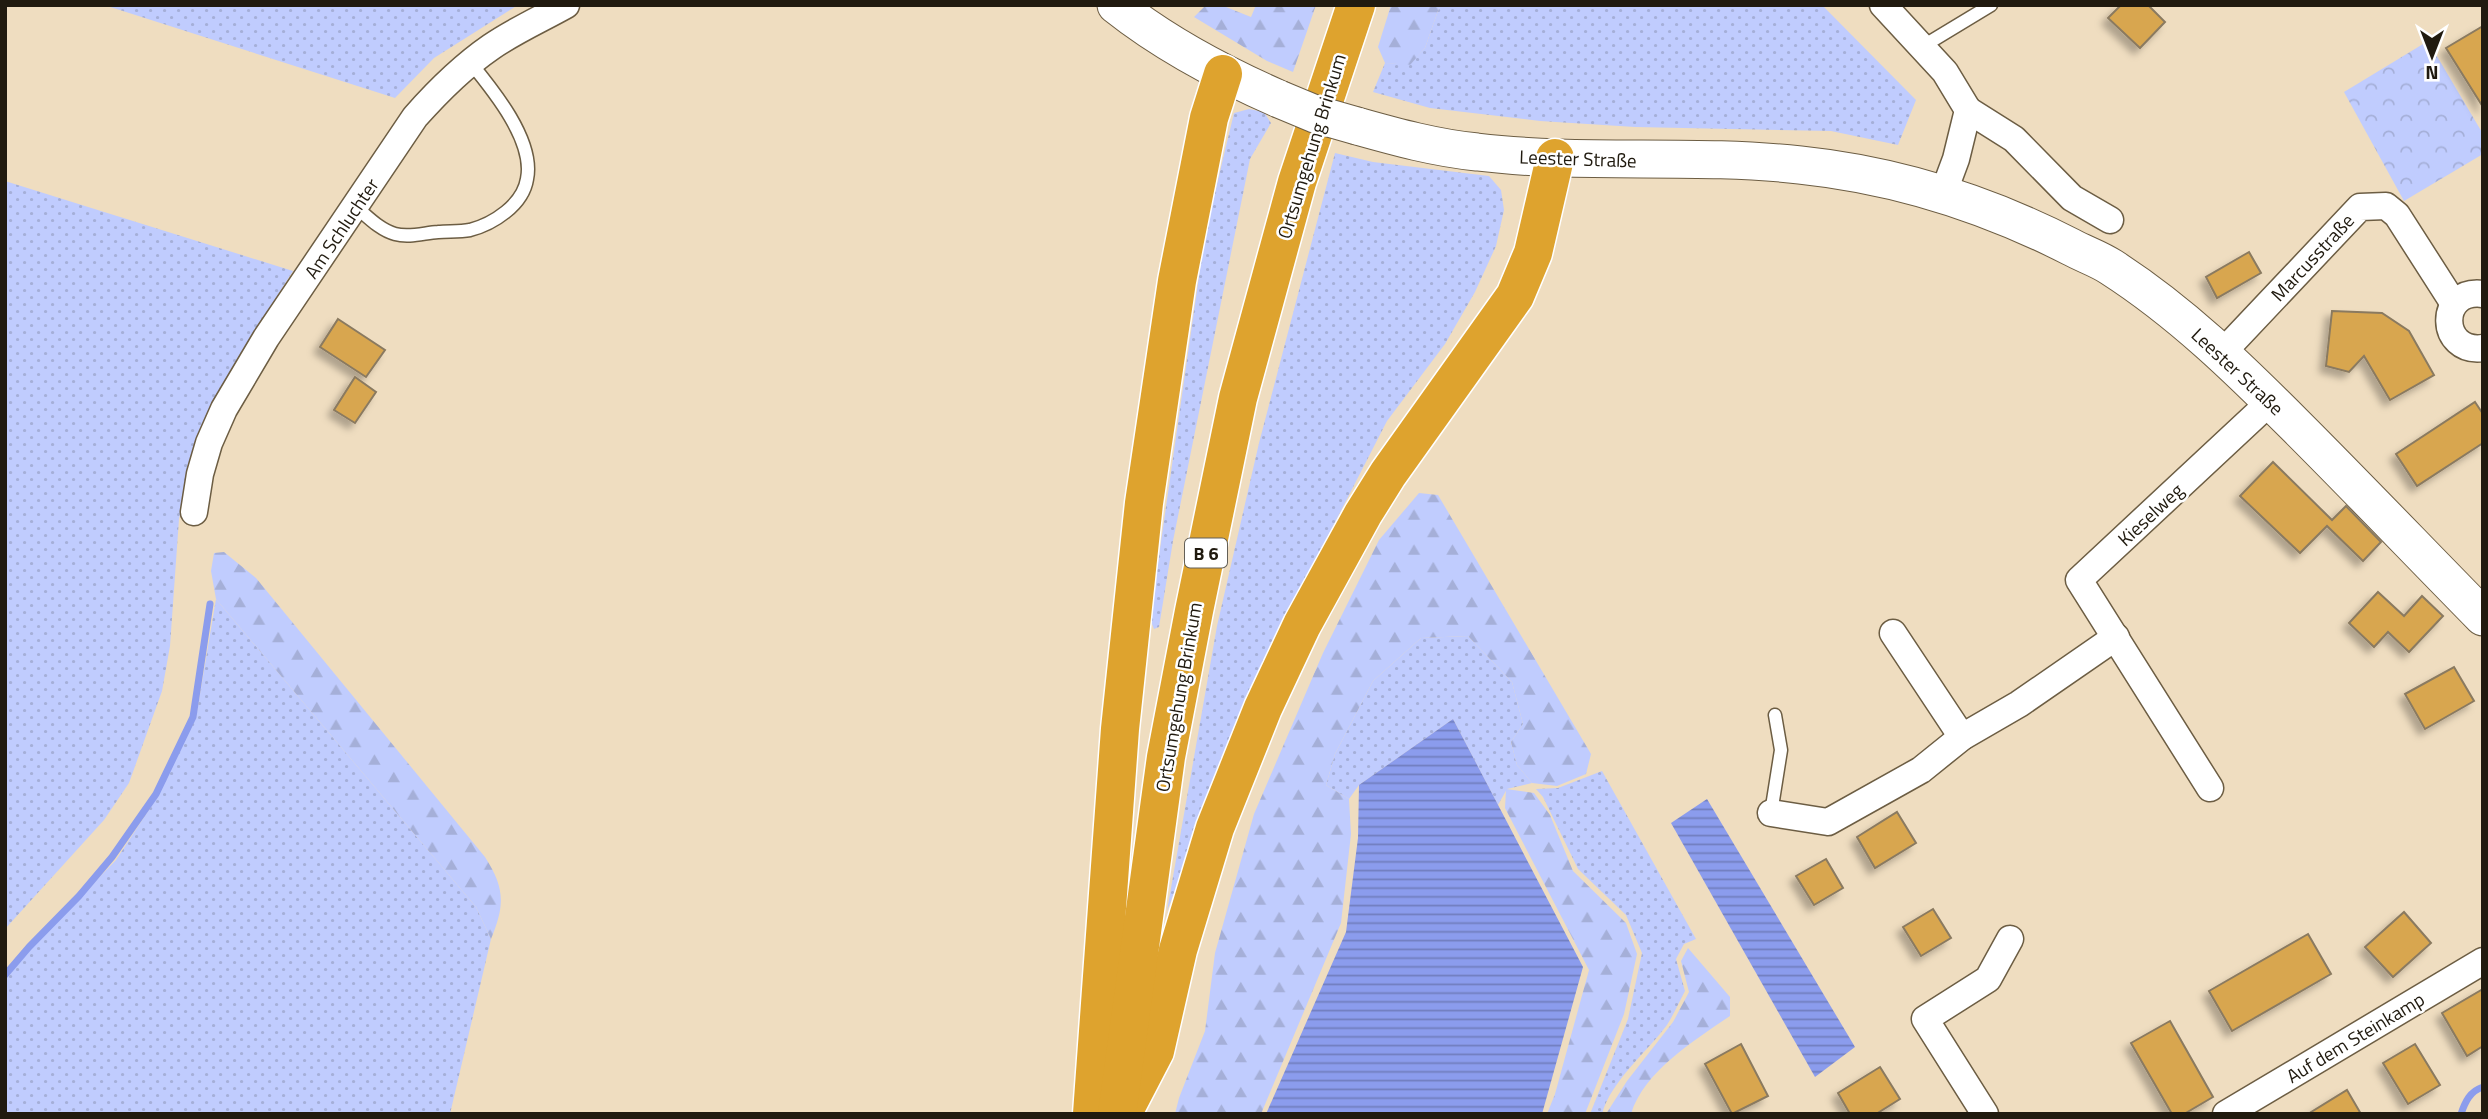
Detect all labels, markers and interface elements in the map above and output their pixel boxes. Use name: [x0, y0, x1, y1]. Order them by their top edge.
north arrow: [2397, 21, 2467, 91]
street label: Ortsumgehung Brinkum: [1269, 50, 1353, 242]
text: N: [2425, 59, 2439, 88]
street label: Leester Straße: [1519, 141, 1637, 175]
street label: Am Schluchter: [297, 171, 386, 284]
street label: Marcusstraße: [2263, 206, 2361, 308]
street label: Leester Straße: [2185, 320, 2291, 422]
street label: Kieselweg: [2110, 476, 2190, 552]
road number: B 6: [1185, 538, 1227, 568]
street label: Ortsumgehung Brinkum: [1147, 600, 1209, 794]
street label: Auf dem Steinkamp: [2280, 984, 2430, 1090]

